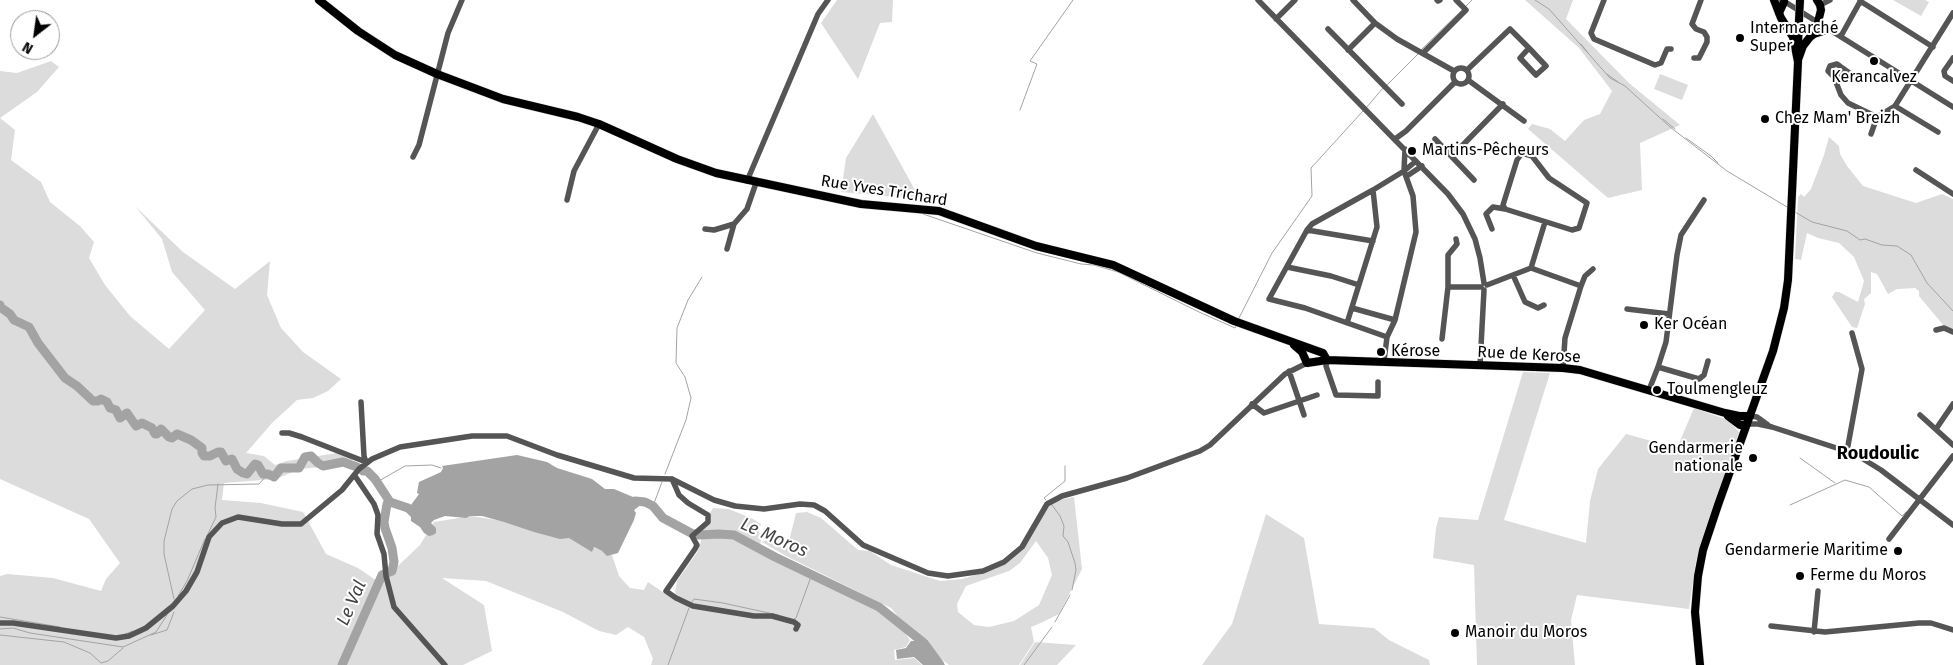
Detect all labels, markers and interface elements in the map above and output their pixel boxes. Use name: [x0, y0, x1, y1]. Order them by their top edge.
north arrow: [10, 10, 60, 60]
place label: Intermarché Super: [1750, 19, 1838, 57]
marker: Intermarché Super: [1734, 32, 1746, 44]
text: N: [19, 38, 36, 57]
marker: Kerancalvez: [1868, 55, 1880, 67]
place label: Kerancalvez: [1831, 68, 1917, 88]
place label: Chez Mam' Breizh: [1775, 109, 1900, 129]
marker: Chez Mam' Breizh: [1759, 113, 1771, 125]
place label: Martins-Pêcheurs: [1422, 141, 1549, 161]
marker: Martins-Pêcheurs: [1406, 145, 1418, 157]
street label: Rue Yves Trichard: [819, 172, 949, 210]
place label: Ker Océan: [1654, 315, 1727, 335]
marker: Ker Océan: [1638, 319, 1650, 331]
place label: Kérose: [1391, 342, 1440, 362]
street label: Rue de Kerose: [1477, 343, 1581, 367]
marker: Kérose: [1375, 346, 1387, 358]
place label: Toulmengleuz: [1667, 380, 1767, 400]
marker: Toulmengleuz: [1651, 384, 1663, 396]
place label: Gendarmerie nationale: [1649, 439, 1743, 477]
district label: Roudoulic: [1837, 443, 1919, 465]
marker: Gendarmerie nationale: [1747, 452, 1759, 464]
water label: Le Moros: [737, 514, 811, 562]
place label: Gendarmerie Maritime: [1725, 541, 1888, 561]
marker: Gendarmerie Maritime: [1892, 545, 1904, 557]
place label: Ferme du Moros: [1810, 566, 1926, 586]
marker: Ferme du Moros: [1794, 570, 1806, 582]
water label: Le Val: [333, 577, 371, 629]
place label: Manoir du Moros: [1465, 623, 1587, 643]
marker: Manoir du Moros: [1449, 627, 1461, 639]

